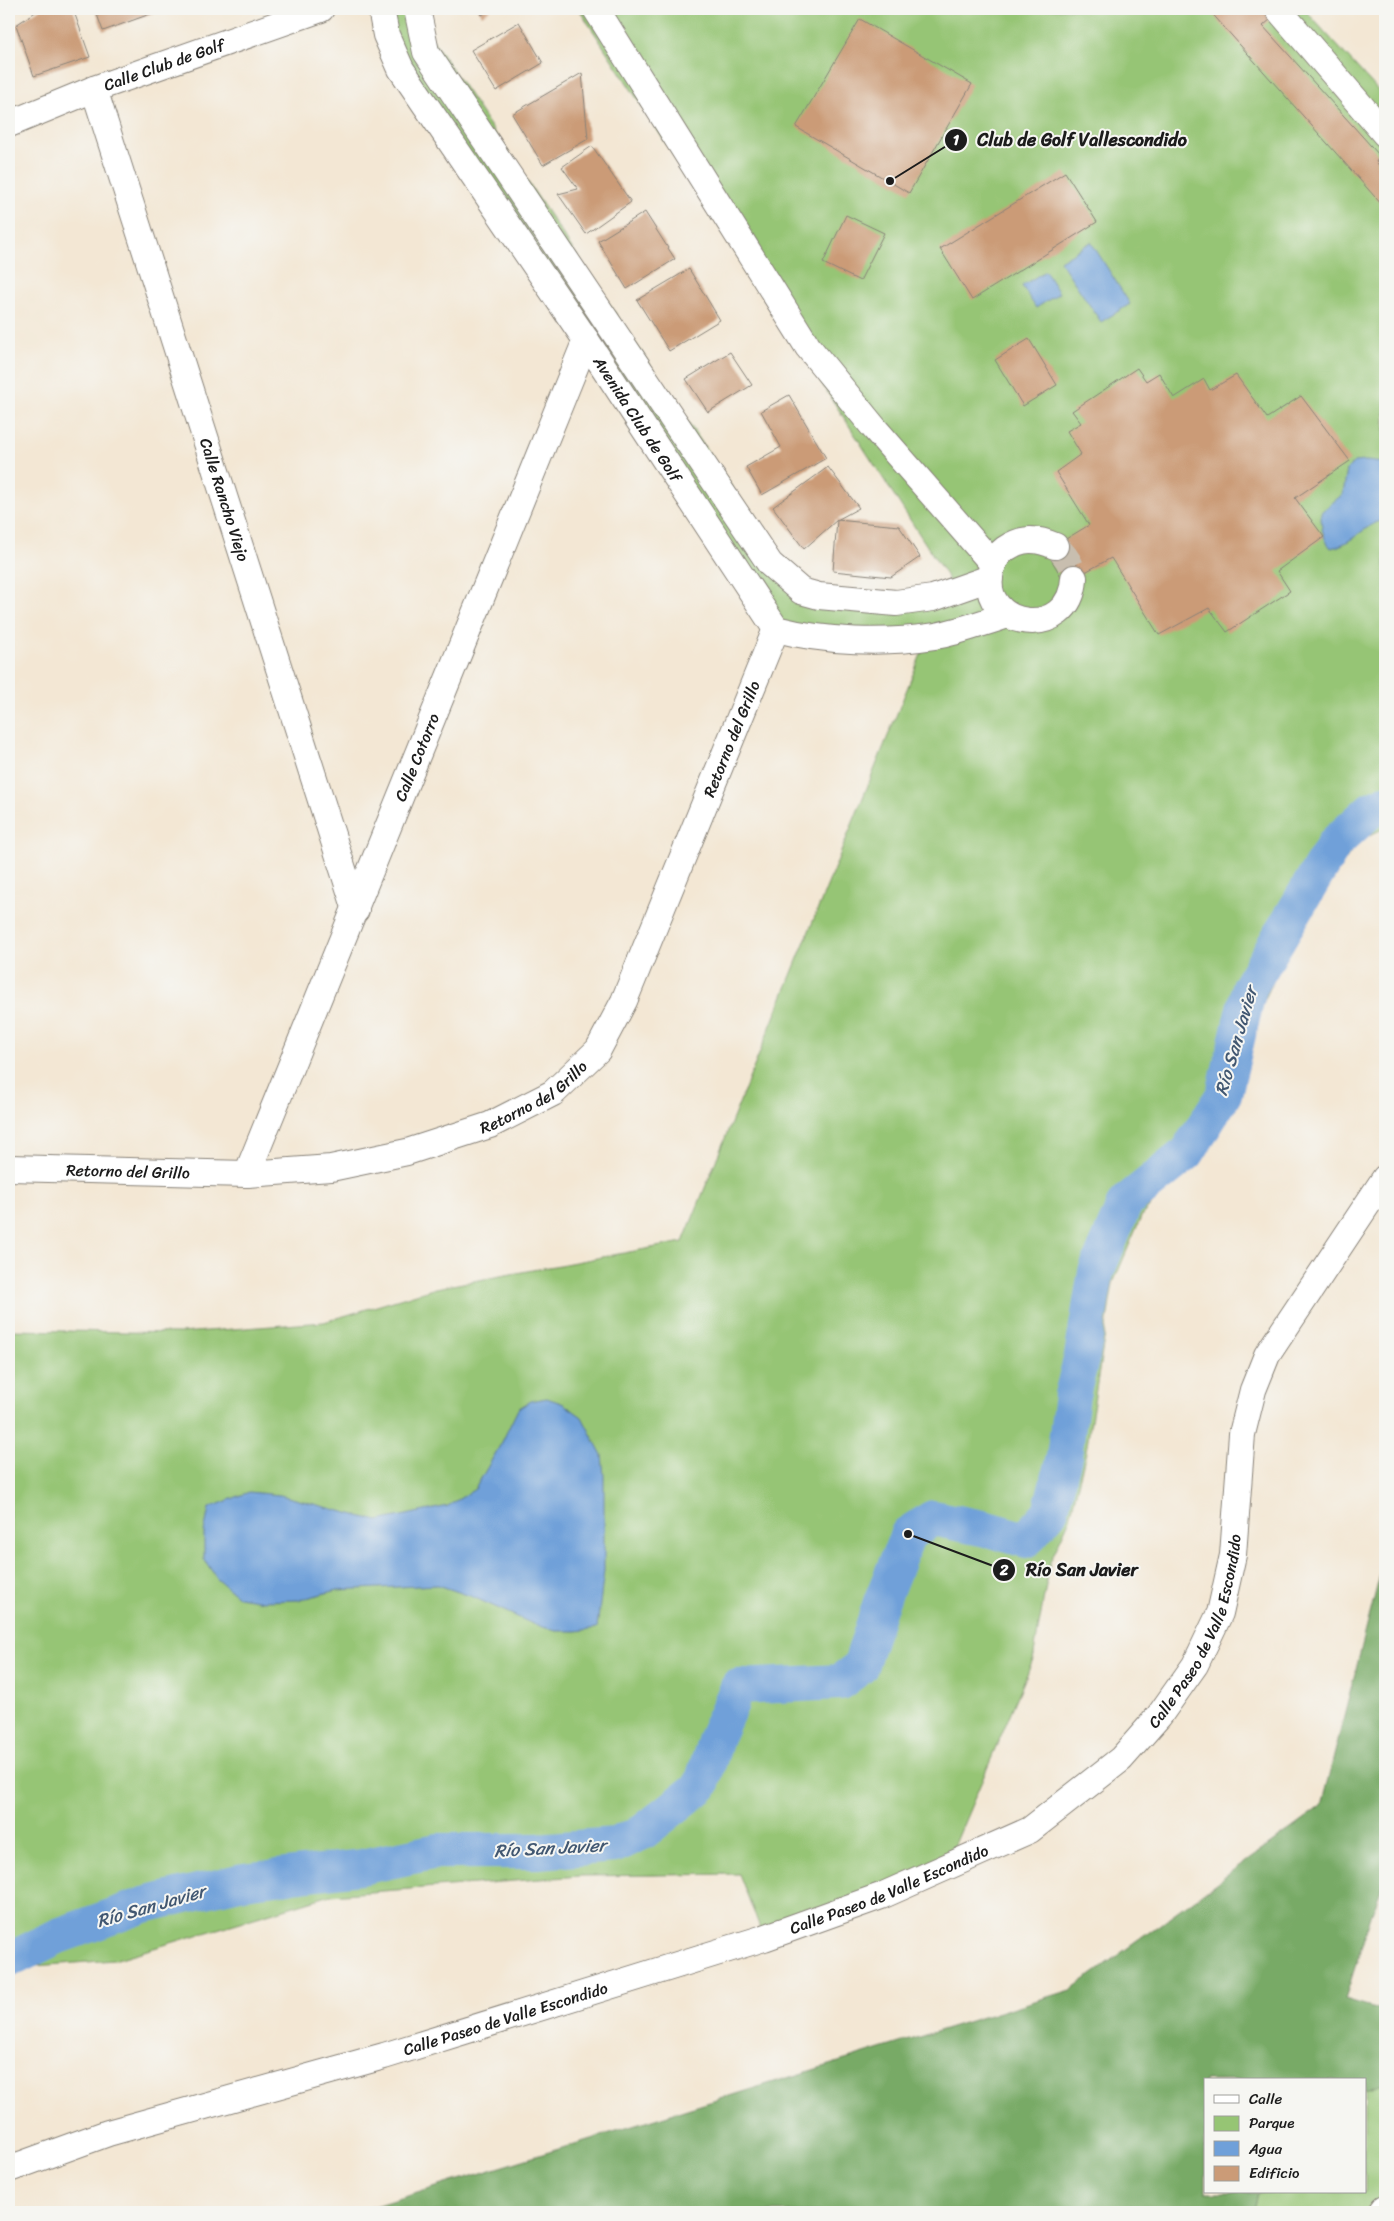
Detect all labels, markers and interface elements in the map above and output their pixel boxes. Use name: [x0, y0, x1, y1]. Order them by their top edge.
street label: Calle Club de Golf: [100, 29, 230, 99]
callout: Club de Golf Vallescondido: [943, 123, 1196, 156]
text: Club de Golf Vallescondido: [976, 124, 1188, 156]
text: 1: [953, 127, 960, 153]
street label: Avenida Club de Golf: [585, 349, 691, 489]
street label: Calle Rancho Viejo: [192, 434, 258, 565]
street label: Retorno del Grillo: [694, 676, 768, 801]
street label: Calle Cotorro: [385, 708, 447, 806]
water label: Río San Javier: [1205, 979, 1268, 1099]
street label: Retorno del Grillo: [476, 1053, 594, 1142]
street label: Retorno del Grillo: [66, 1155, 190, 1187]
street label: Calle Paseo de Valle Escondido: [1140, 1533, 1249, 1735]
callout: Río San Javier: [991, 1553, 1147, 1586]
text: Río San Javier: [1025, 1554, 1140, 1586]
text: 2: [999, 1557, 1009, 1583]
water label: Río San Javier: [493, 1829, 610, 1867]
street label: Calle Paseo de Valle Escondido: [785, 1836, 993, 1942]
water label: Río San Javier: [93, 1874, 213, 1937]
street label: Calle Paseo de Valle Escondido: [400, 1973, 611, 2064]
legend: [1204, 2078, 1366, 2194]
text: Calle: [1249, 2086, 1282, 2112]
text: Parque: [1249, 2110, 1294, 2136]
text: Agua: [1248, 2136, 1282, 2162]
text: Edificio: [1249, 2160, 1300, 2186]

